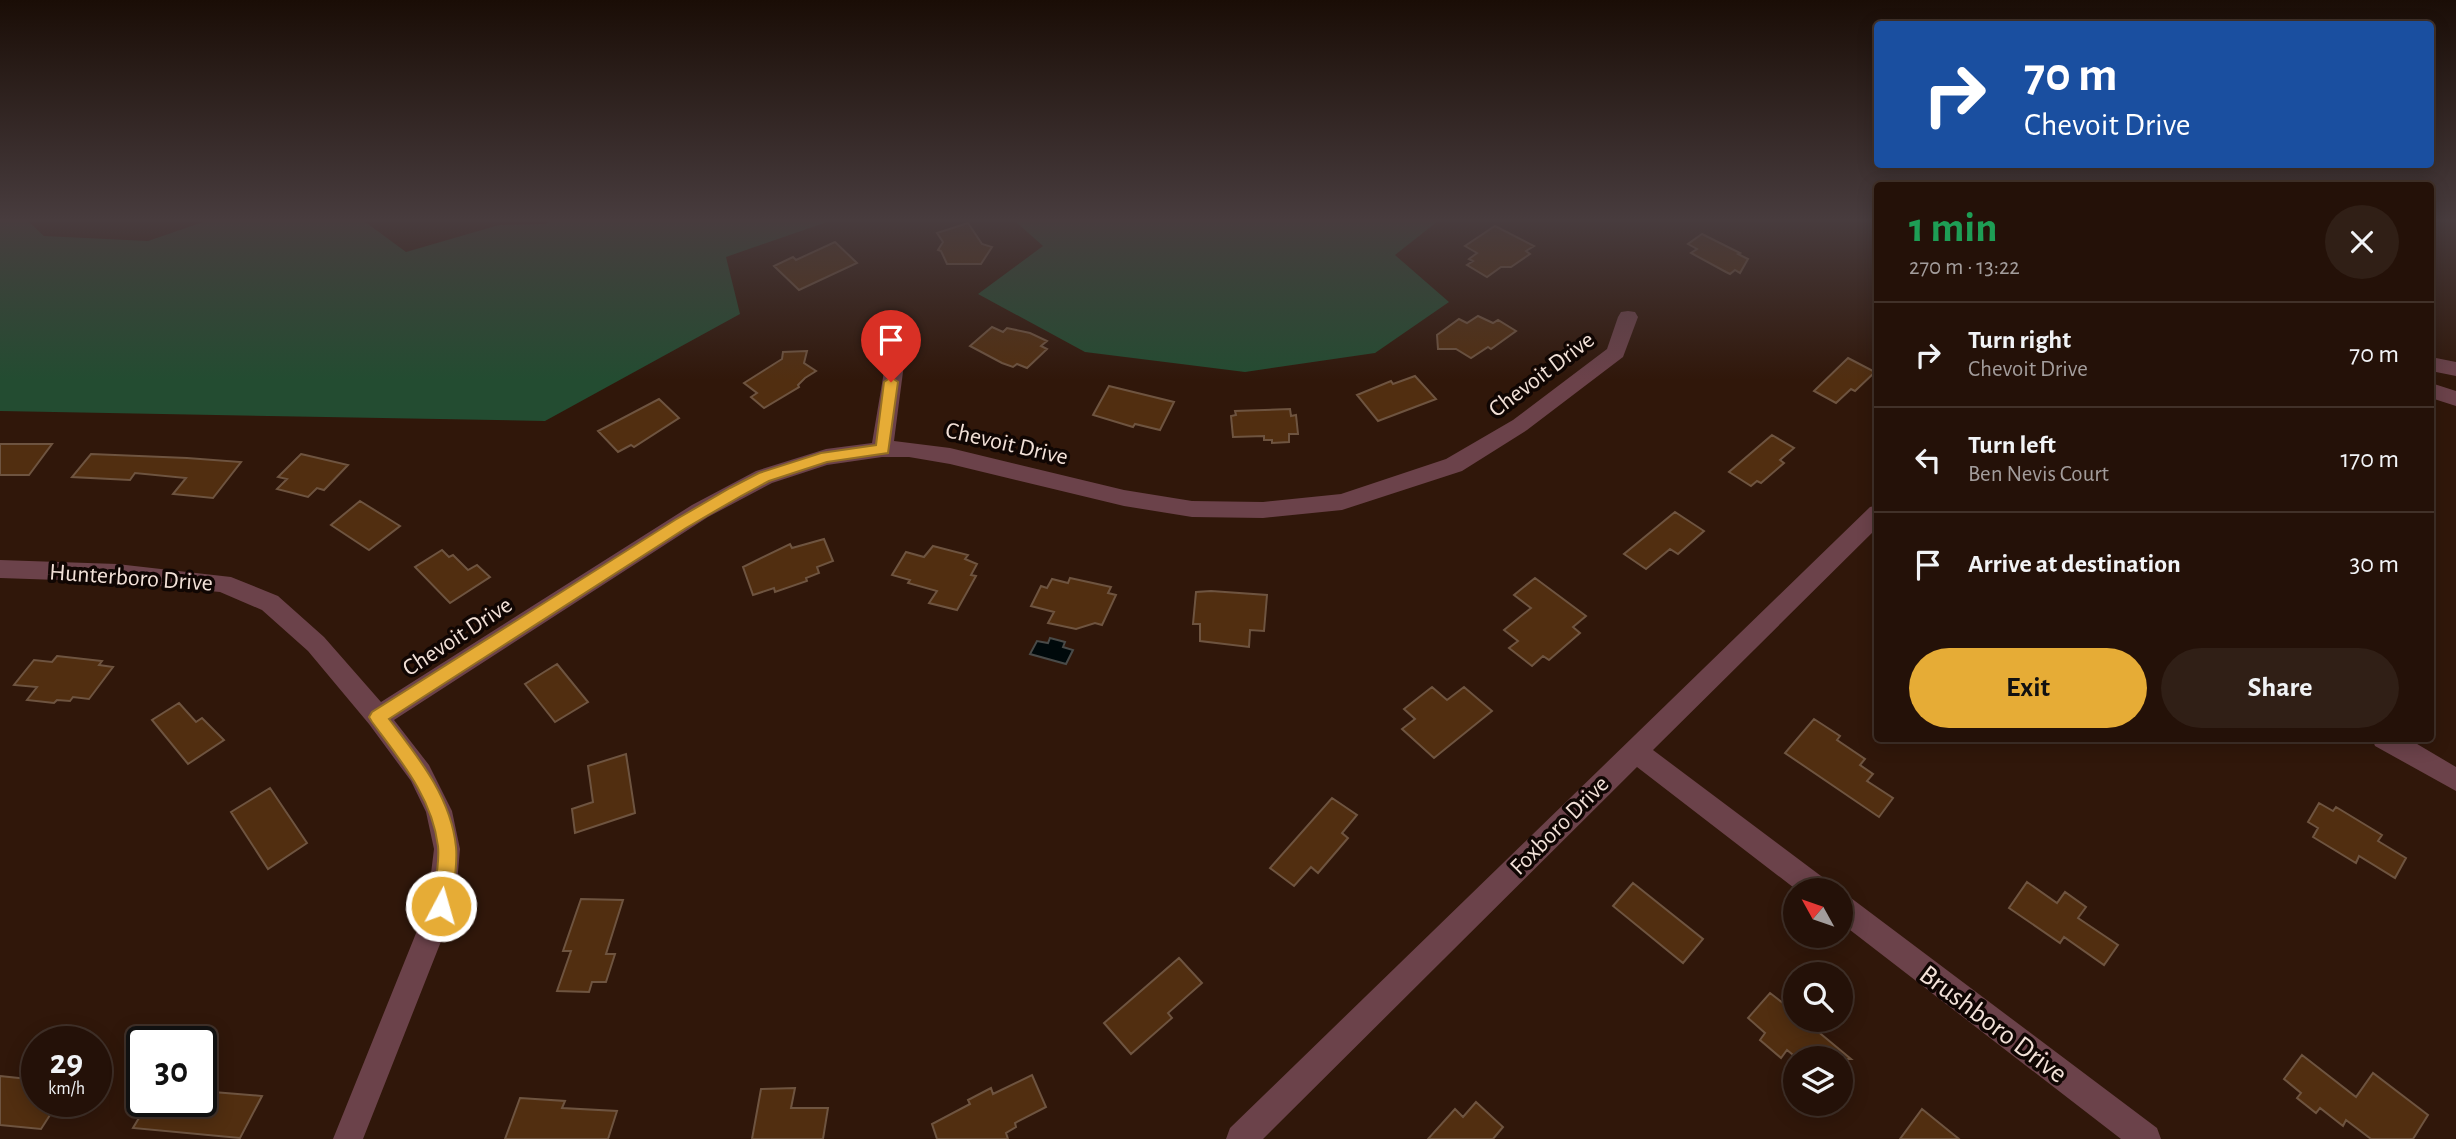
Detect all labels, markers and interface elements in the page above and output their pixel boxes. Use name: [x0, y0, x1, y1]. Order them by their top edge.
icon: right: [1909, 49, 2000, 140]
text: 70 m: [2024, 51, 2118, 100]
text: Chevoit Drive: [2024, 109, 2191, 141]
button: close: [2325, 205, 2399, 279]
text: 1 min: [1909, 207, 1998, 249]
text: 270 m · 13:22: [1909, 256, 2020, 279]
pin: [861, 310, 921, 382]
icon: arrive: [872, 321, 910, 359]
text: Turn right: [1968, 327, 2071, 353]
street label: Chevoit Drive: [1484, 328, 1599, 422]
icon: right: [1909, 336, 1947, 374]
text: 70 m: [2349, 341, 2399, 367]
text: Chevoit Drive: [1968, 358, 2088, 381]
street label: Chevoit Drive: [943, 418, 1070, 470]
text: Turn left: [1968, 432, 2056, 458]
icon: left: [1909, 441, 1947, 479]
text: 170 m: [2340, 446, 2399, 472]
text: Ben Nevis Court: [1968, 463, 2109, 486]
icon: arrive: [1909, 546, 1947, 584]
text: Arrive at destination: [1968, 551, 2181, 577]
text: 30 m: [2349, 551, 2399, 577]
street label: Hunterboro Drive: [48, 560, 214, 596]
street label: Chevoit Drive: [399, 593, 516, 681]
button: Exit: [1909, 648, 2147, 728]
button: Share: [2161, 648, 2399, 728]
street label: Foxboro Drive: [1506, 772, 1614, 880]
position arrow: [404, 869, 478, 943]
north arrow: [1783, 878, 1853, 948]
map controls: [1783, 878, 1853, 1116]
street label: Brushboro Drive: [1914, 960, 2072, 1089]
button: search: [1783, 962, 1853, 1032]
speed limit sign: 30: [126, 1026, 217, 1117]
text: 29: [50, 1045, 83, 1080]
button: layers: [1783, 1046, 1853, 1116]
text: km/h: [48, 1080, 85, 1098]

